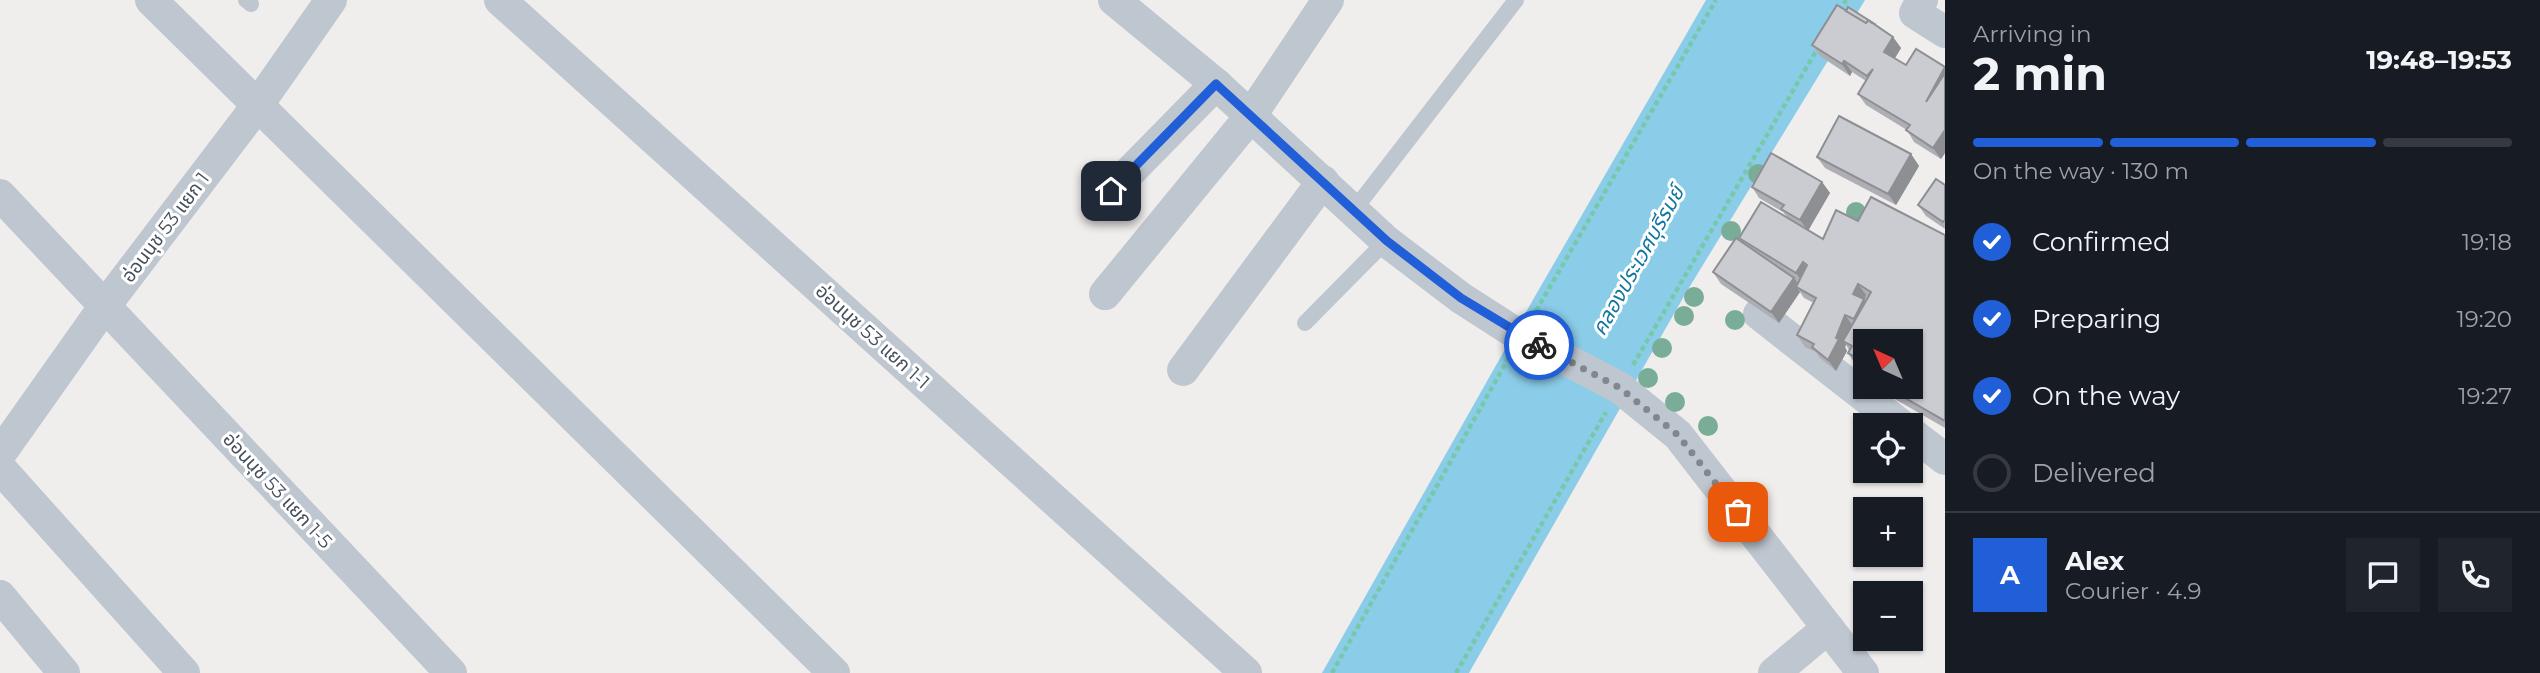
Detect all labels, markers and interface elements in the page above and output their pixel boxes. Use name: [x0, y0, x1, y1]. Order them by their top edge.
text: Arriving in: [1973, 20, 2092, 48]
text: 19:48–19:53: [2366, 44, 2512, 76]
text: 2 min: [1973, 45, 2107, 102]
text: On the way · 130 m: [1973, 157, 2189, 185]
pin: [1081, 161, 1141, 221]
street label: อ่อนนุช 53 แยก 1: [117, 168, 214, 287]
icon: home: [1092, 172, 1130, 210]
water label: คลองประเวศบุรีรมย์: [1586, 178, 1692, 340]
icon: check: [1973, 223, 2011, 261]
text: Confirmed: [2032, 226, 2171, 258]
text: 19:18: [2462, 228, 2512, 256]
street label: อ่อนนุช 53 แยก 1-1: [811, 279, 934, 394]
icon: check: [1973, 300, 2011, 338]
text: Preparing: [2032, 303, 2161, 335]
text: 19:20: [2457, 305, 2512, 333]
courier: [1504, 310, 1574, 380]
icon: bike: [1520, 326, 1558, 364]
north arrow: [1853, 329, 1923, 399]
map controls: [1853, 329, 1923, 651]
icon: check: [1973, 377, 2011, 415]
text: On the way: [2032, 380, 2180, 412]
text: 19:27: [2458, 382, 2512, 410]
button: locate: [1853, 413, 1923, 483]
street label: อ่อนนุช 53 แยก 1-5: [218, 428, 337, 553]
text: Delivered: [2032, 457, 2156, 489]
pin: [1708, 482, 1768, 542]
icon: bag: [1719, 493, 1757, 531]
button: +: [1853, 497, 1923, 567]
button: chat: [2346, 538, 2420, 612]
button: phone: [2438, 538, 2512, 612]
text: Alex: [2065, 545, 2124, 577]
text: A: [2000, 559, 2020, 591]
text: Courier · 4.9: [2065, 577, 2201, 605]
button: −: [1853, 581, 1923, 651]

